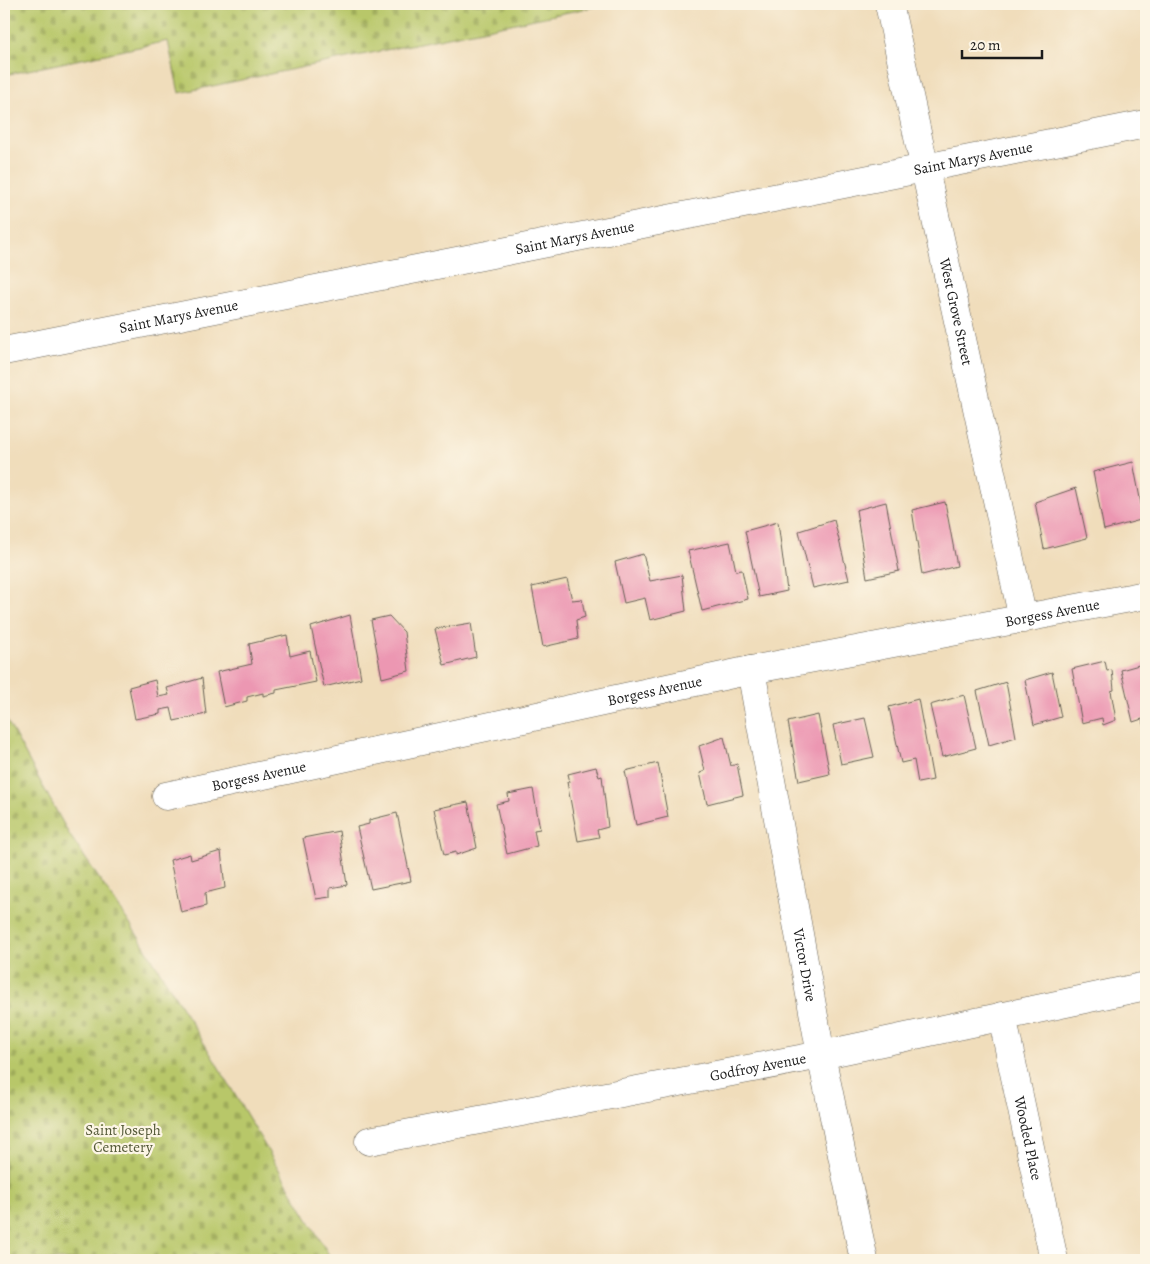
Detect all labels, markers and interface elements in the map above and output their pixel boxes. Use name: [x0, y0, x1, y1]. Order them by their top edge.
scale bar: [962, 28, 1042, 60]
text: 20 m: [970, 35, 1001, 55]
street label: Saint Marys Avenue: [912, 137, 1035, 180]
street label: Saint Marys Avenue: [514, 216, 636, 259]
street label: West Grove Street: [934, 255, 977, 367]
street label: Saint Marys Avenue: [117, 295, 240, 338]
street label: Borgess Avenue: [1003, 594, 1102, 632]
street label: Borgess Avenue: [606, 671, 704, 711]
street label: Borgess Avenue: [210, 756, 308, 796]
street label: Victor Drive: [788, 926, 821, 1004]
street label: Godfroy Avenue: [708, 1048, 808, 1086]
street label: Wooded Place: [1009, 1093, 1047, 1182]
park label: Saint Joseph Cemetery: [85, 1120, 161, 1157]

